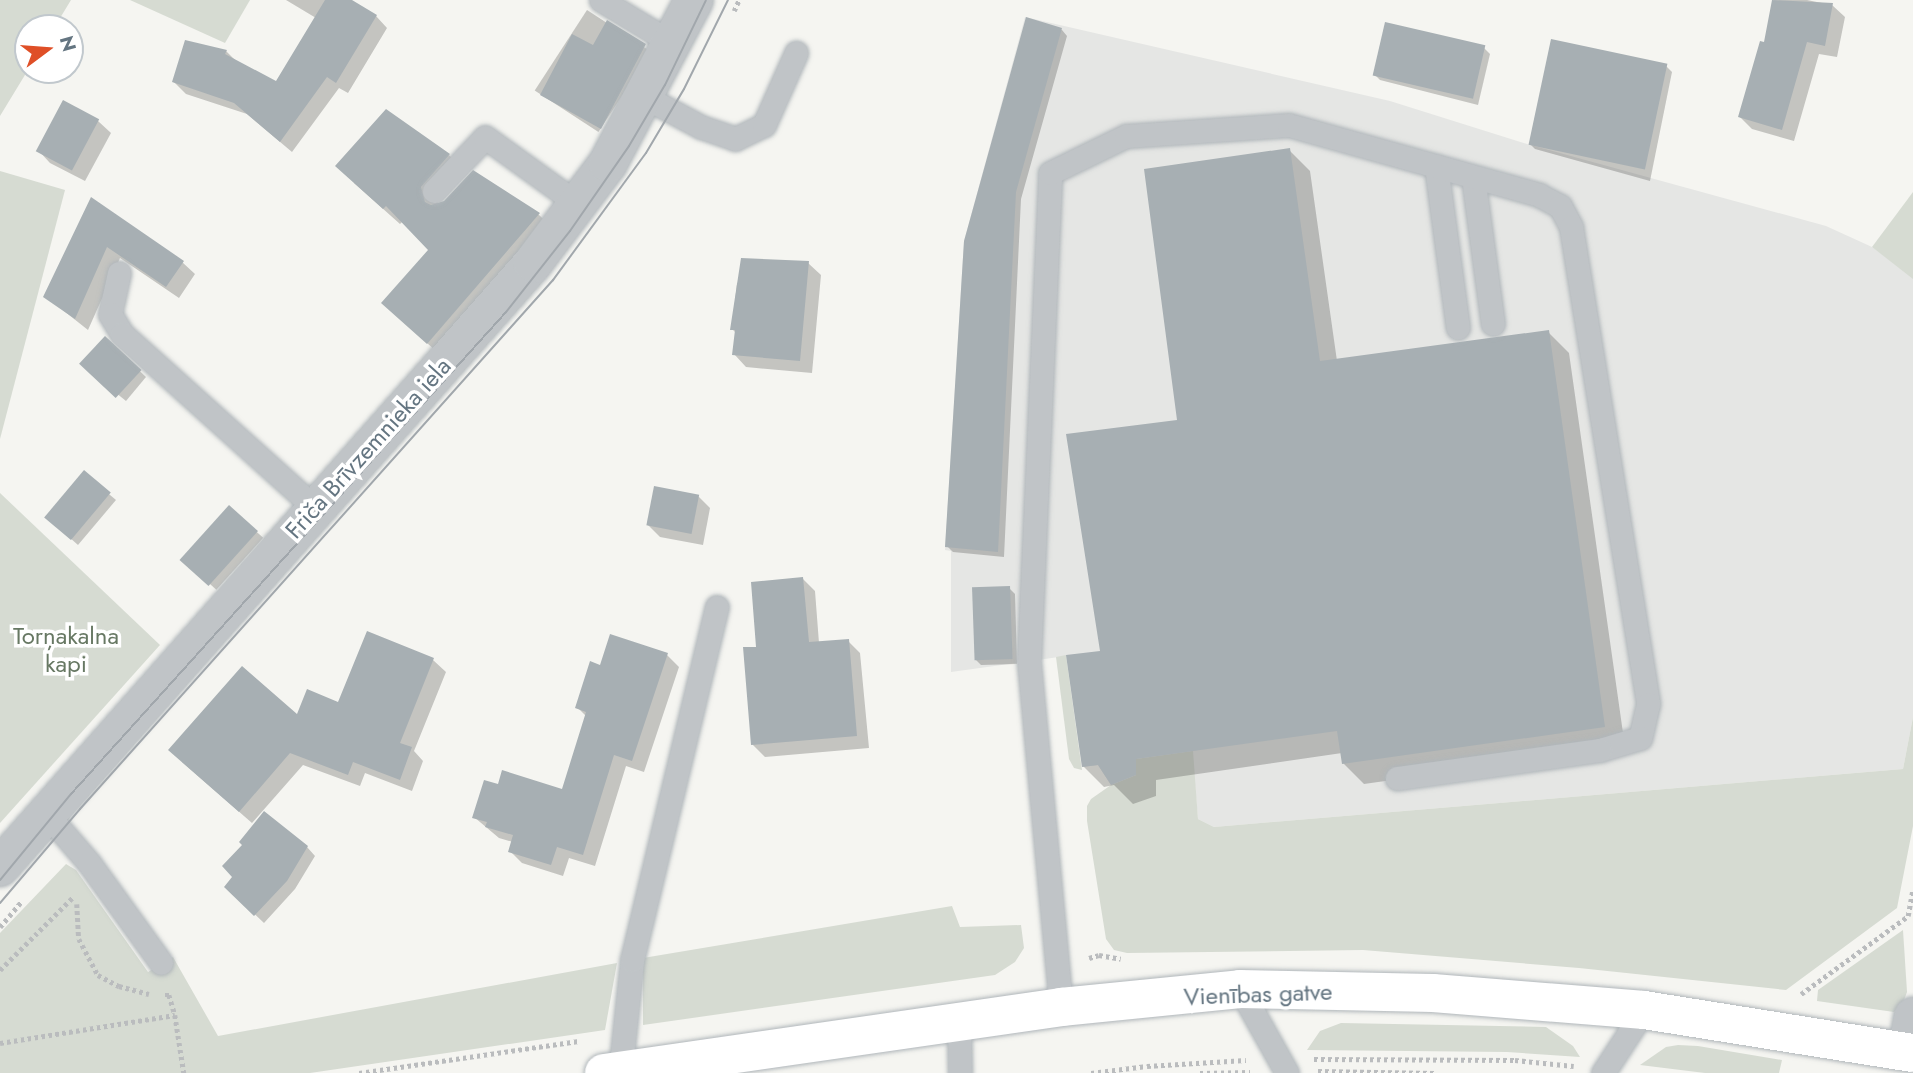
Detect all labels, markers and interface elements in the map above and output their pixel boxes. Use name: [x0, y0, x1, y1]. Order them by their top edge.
north arrow: [14, 14, 84, 84]
text: N: [53, 33, 83, 55]
street label: Friča Brīvzemnieka iela: [279, 352, 457, 544]
park label: Torņakalna kapi: [13, 622, 119, 678]
street label: Vienības gatve: [1183, 977, 1333, 1011]

